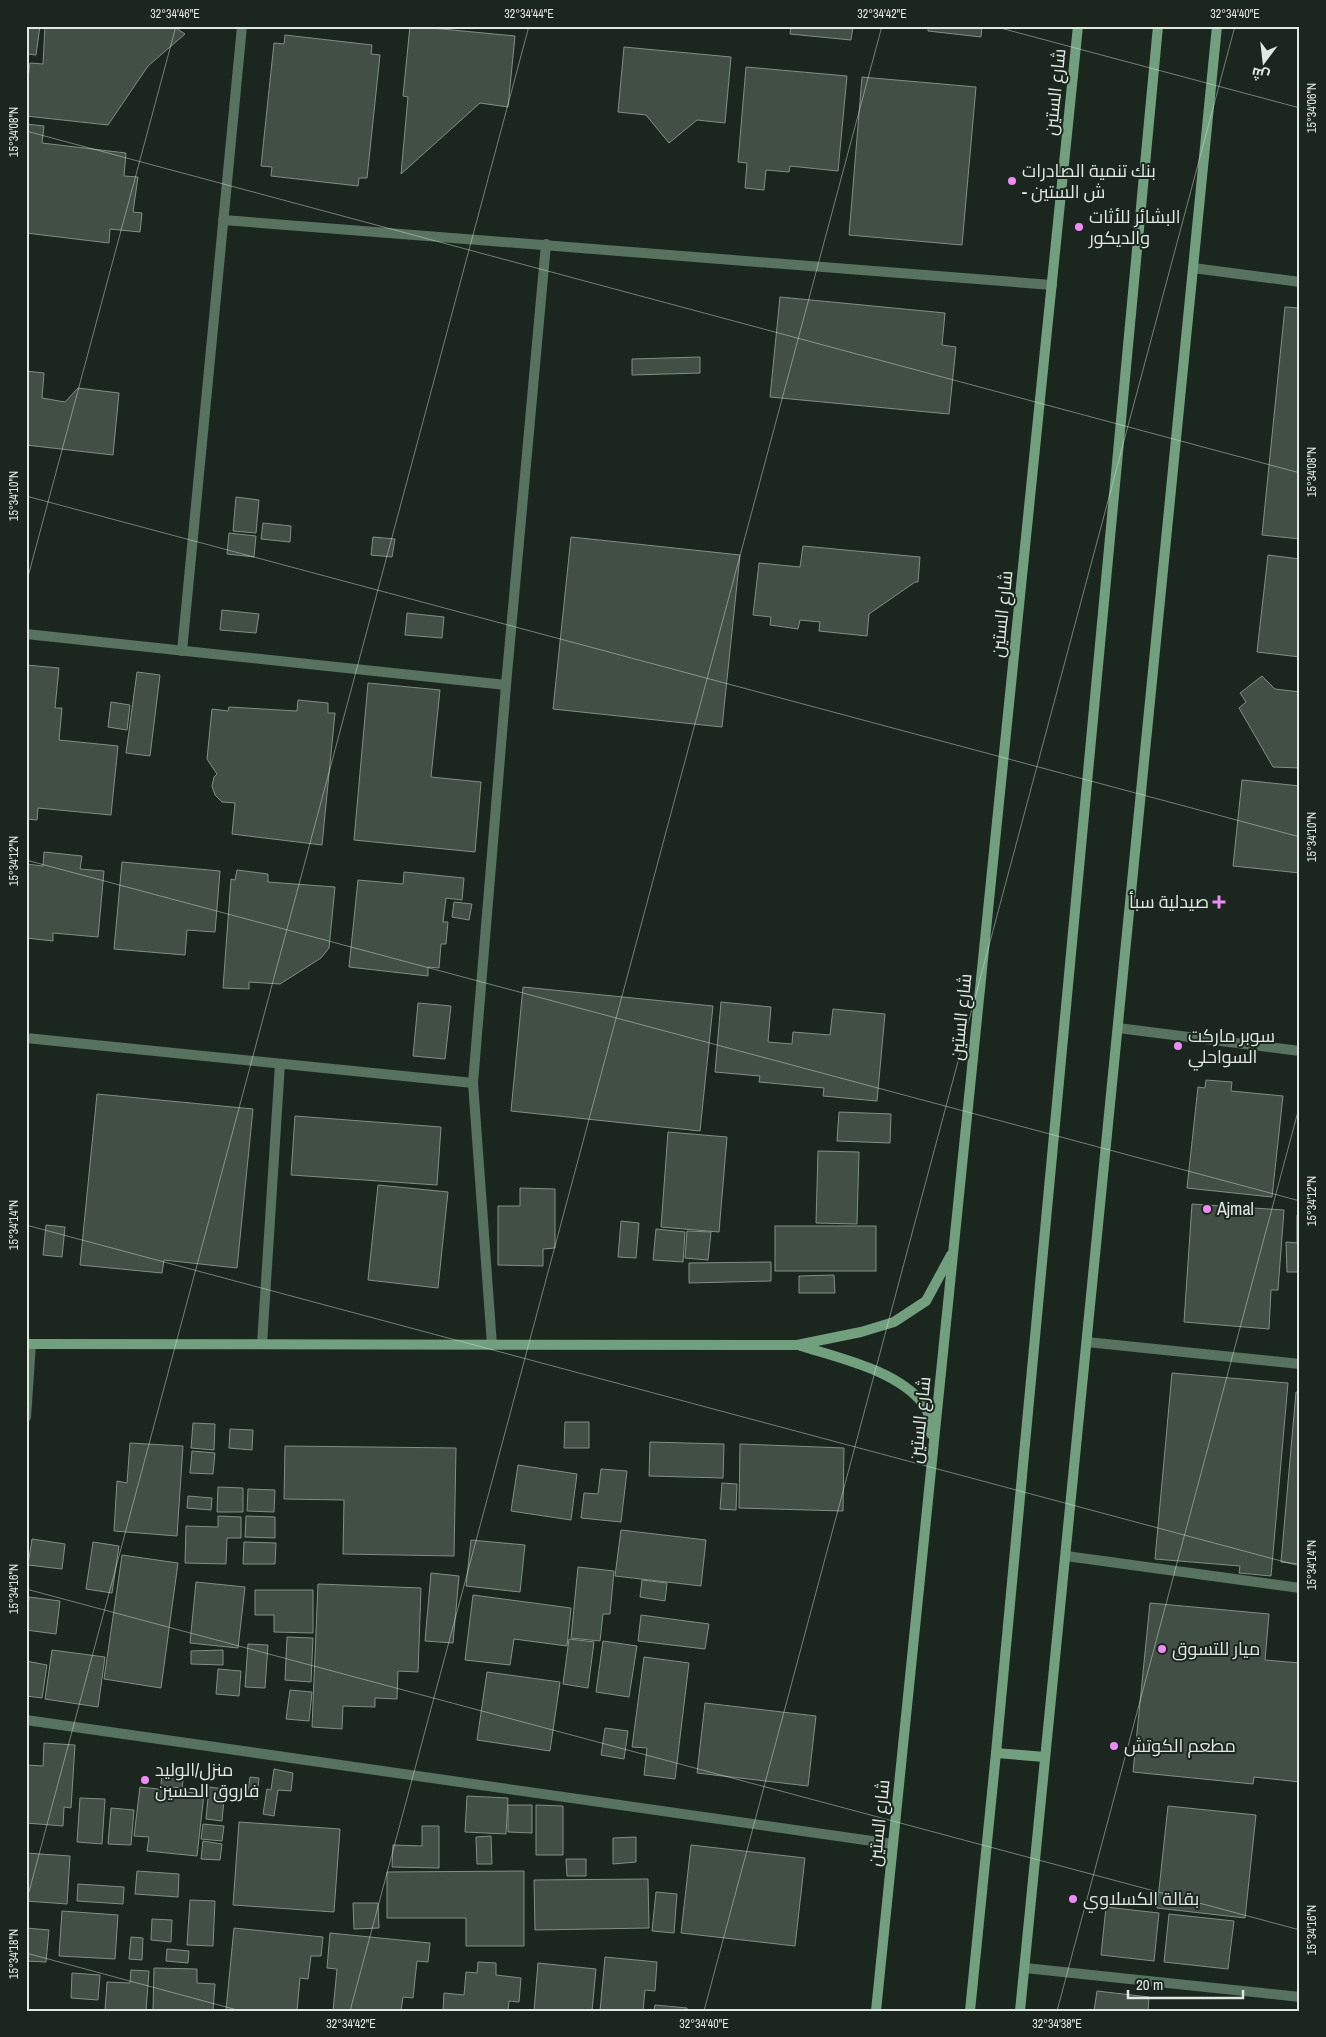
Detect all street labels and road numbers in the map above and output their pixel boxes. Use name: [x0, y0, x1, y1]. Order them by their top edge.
street label: شارع الستين: [1038, 47, 1072, 137]
street label: شارع الستين: [985, 569, 1019, 659]
street label: شارع الستين: [944, 972, 978, 1062]
street label: شارع الستين: [903, 1375, 937, 1465]
street label: شارع الستين: [862, 1778, 896, 1868]

